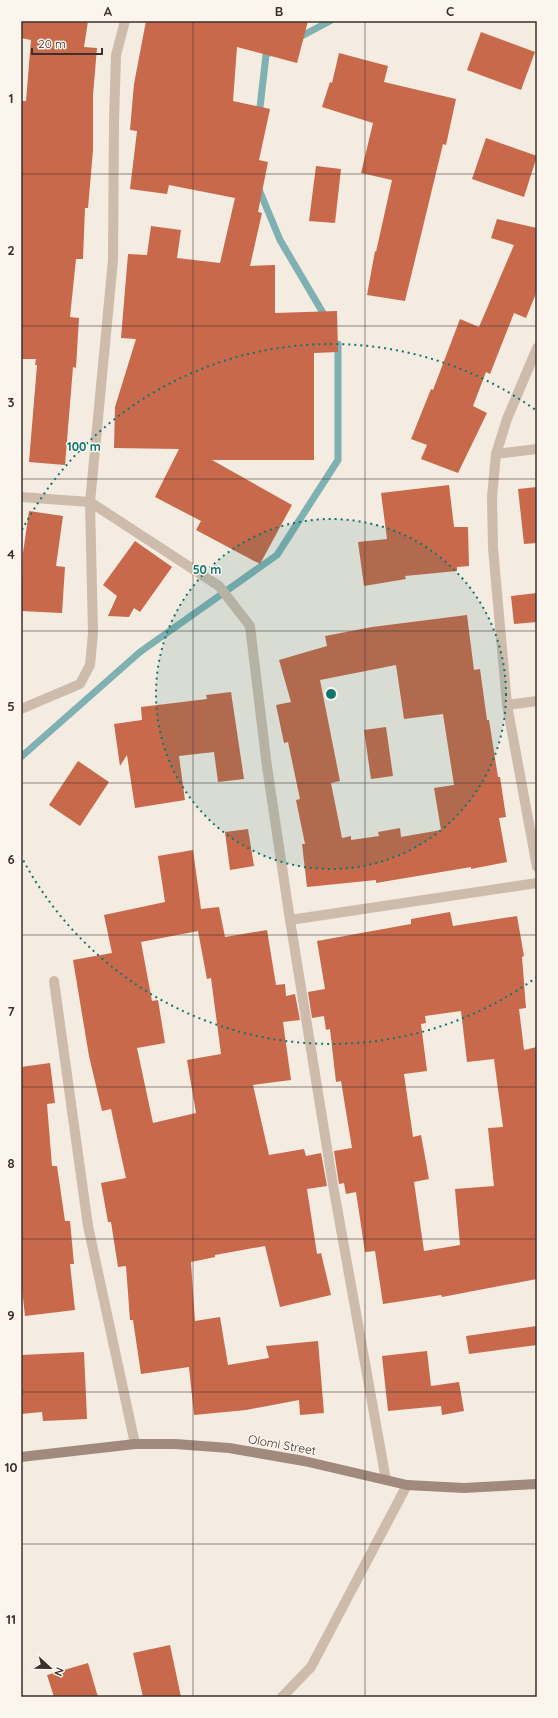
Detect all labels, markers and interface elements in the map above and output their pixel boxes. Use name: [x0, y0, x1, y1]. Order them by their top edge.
text: A: [104, 3, 113, 19]
text: B: [275, 3, 283, 19]
text: C: [446, 3, 454, 19]
scale bar: [32, 30, 102, 56]
text: 20 m: [38, 36, 66, 51]
text: 1: [8, 90, 14, 106]
text: 2: [7, 242, 15, 258]
text: 3: [8, 394, 15, 410]
text: 100 m: [67, 439, 101, 454]
text: 4: [7, 546, 15, 562]
text: 50 m: [193, 562, 221, 577]
centre of rings: [324, 687, 338, 701]
text: 5: [7, 698, 15, 714]
text: 6: [7, 851, 15, 867]
text: 7: [7, 1003, 15, 1019]
text: 8: [7, 1155, 15, 1171]
text: 9: [7, 1307, 15, 1323]
street label: Olomi Street: [247, 1431, 317, 1458]
text: 10: [4, 1459, 18, 1475]
text: 11: [6, 1611, 16, 1627]
north arrow: [30, 1648, 70, 1688]
text: N: [51, 1665, 67, 1678]

